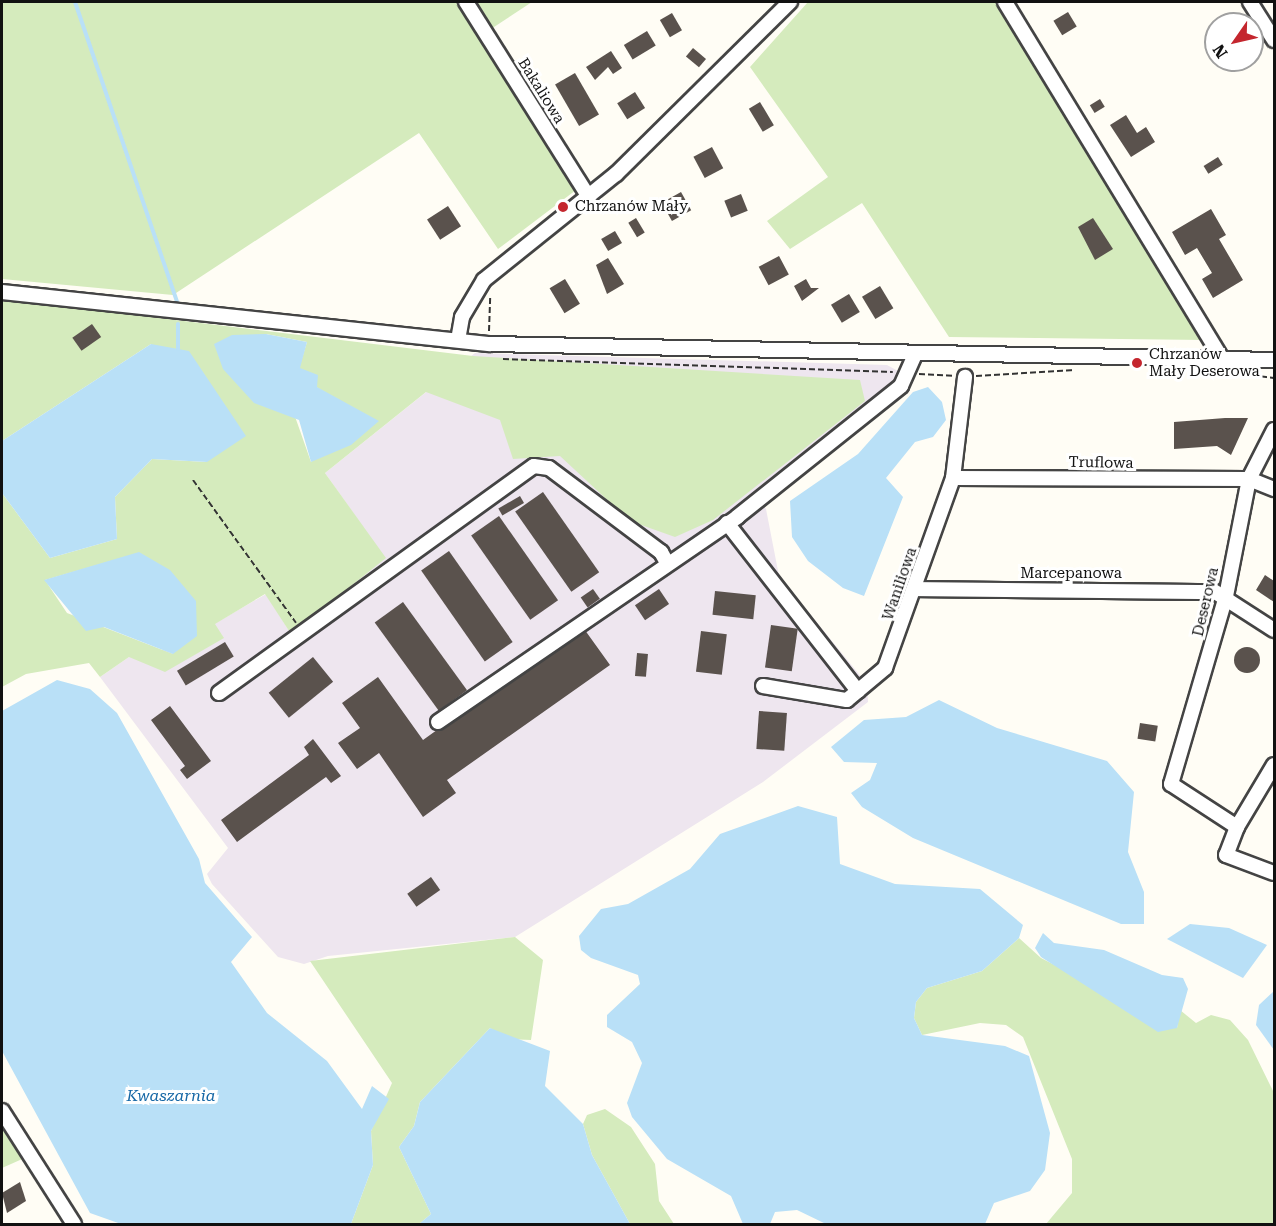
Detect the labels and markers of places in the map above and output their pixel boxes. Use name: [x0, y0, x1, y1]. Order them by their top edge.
place label: Chrzanów Mały: [575, 198, 688, 216]
marker: Chrzanów Mały: [556, 200, 570, 214]
place label: Chrzanów Mały Deserowa: [1149, 345, 1260, 380]
marker: Chrzanów Mały Deserowa: [1130, 356, 1144, 370]

